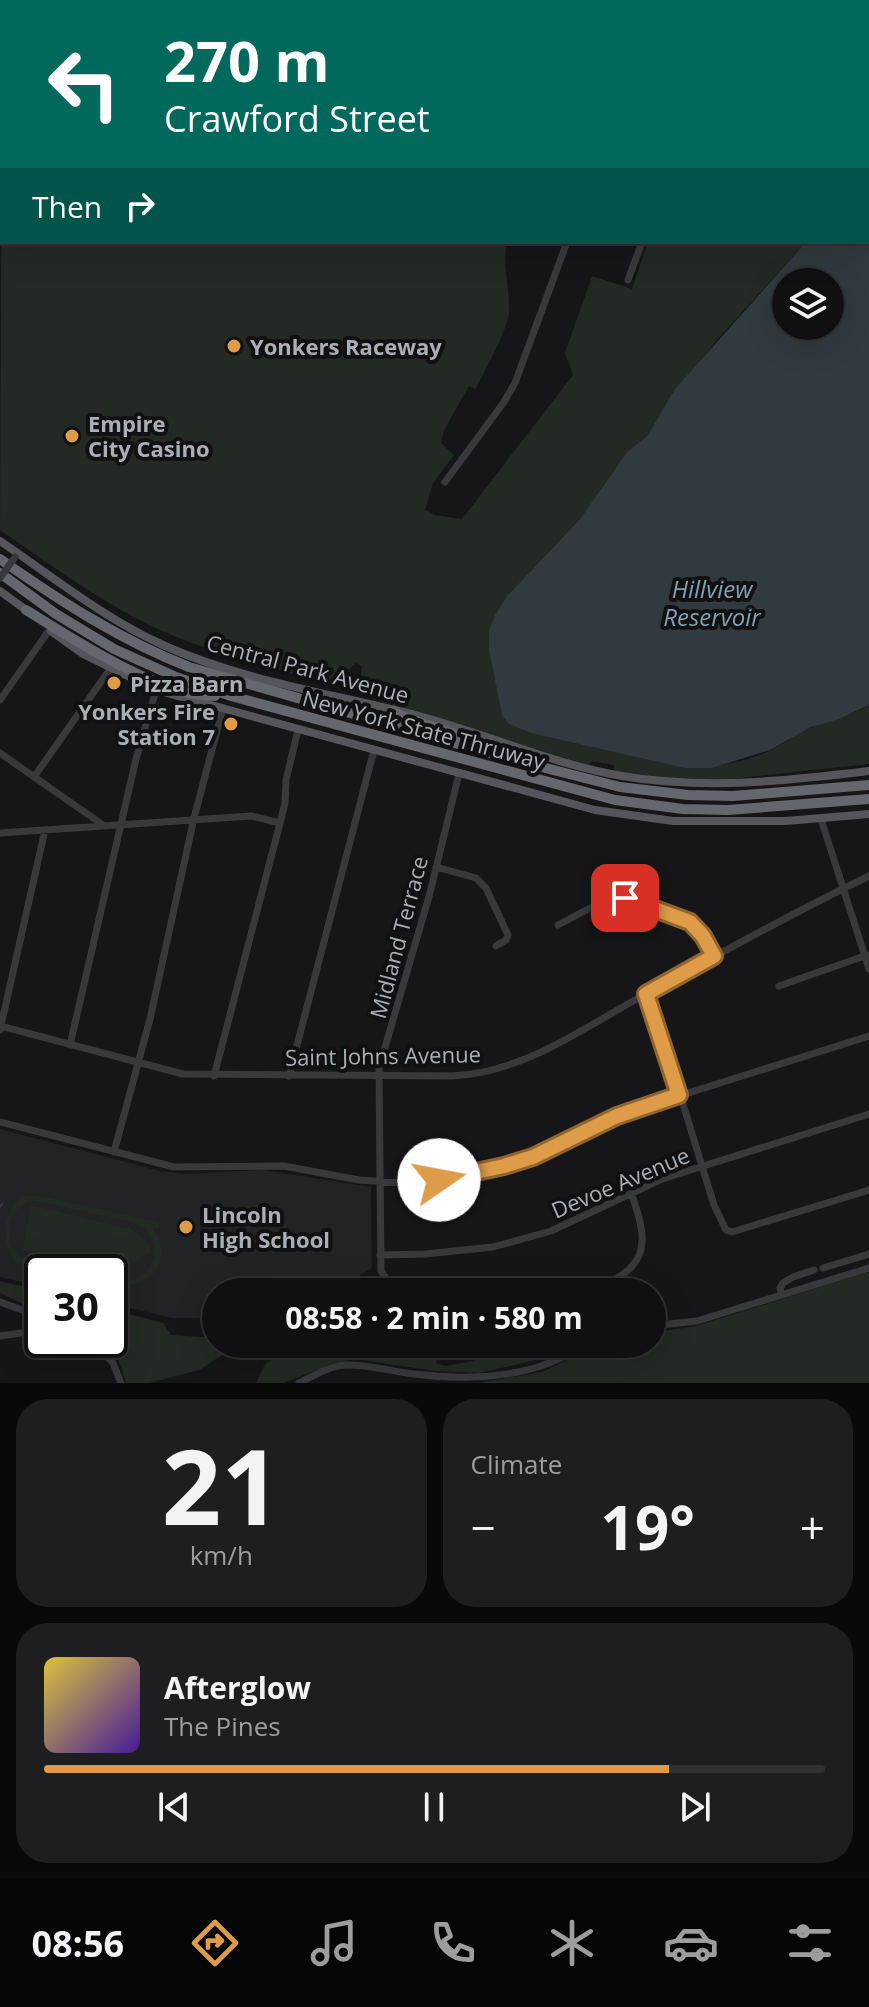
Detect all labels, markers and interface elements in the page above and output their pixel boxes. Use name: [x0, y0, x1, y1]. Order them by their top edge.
text: 270 m: [164, 22, 330, 98]
icon: left: [32, 32, 136, 136]
text: Crawford Street: [164, 94, 430, 143]
icon: right: [118, 184, 162, 228]
text: Then: [32, 186, 102, 227]
map controls: [772, 268, 844, 340]
button: layers: [772, 268, 844, 340]
place label: Yonkers Raceway: [250, 331, 442, 361]
marker: Yonkers Raceway: [225, 337, 243, 355]
place label: Empire City Casino: [88, 408, 210, 463]
marker: Empire City Casino: [63, 427, 81, 445]
water label: Hillview Reservoir: [663, 572, 762, 633]
street label: Central Park Avenue: [203, 627, 413, 709]
place label: Pizza Barn: [130, 668, 244, 698]
marker: Pizza Barn: [105, 674, 123, 692]
street label: New York State Thruway: [299, 682, 550, 776]
place label: Yonkers Fire Station 7: [78, 696, 215, 751]
marker: Yonkers Fire Station 7: [222, 715, 240, 733]
street label: Midland Terrace: [362, 853, 434, 1021]
pin: [591, 864, 659, 932]
icon: arrive: [603, 876, 647, 920]
street label: Saint Johns Avenue: [285, 1038, 481, 1072]
position arrow: [397, 1138, 481, 1222]
street label: Devoe Avenue: [546, 1139, 694, 1225]
place label: Lincoln High School: [202, 1199, 330, 1254]
marker: Lincoln High School: [177, 1218, 195, 1236]
speed limit sign: 30: [24, 1254, 128, 1358]
text: 08:58 · 2 min · 580 m: [285, 1297, 583, 1338]
text: 21: [162, 1414, 281, 1555]
text: Climate: [471, 1446, 562, 1482]
text: 19°: [601, 1486, 695, 1568]
text: −: [471, 1497, 496, 1557]
text: +: [800, 1497, 825, 1557]
text: km/h: [190, 1537, 253, 1573]
text: Afterglow: [164, 1667, 311, 1708]
text: The Pines: [164, 1708, 281, 1744]
icon: previous: [152, 1785, 196, 1829]
icon: pause: [412, 1785, 456, 1829]
icon: next: [673, 1785, 717, 1829]
icon: directions: [187, 1915, 243, 1971]
icon: music: [306, 1915, 362, 1971]
icon: phone: [425, 1915, 481, 1971]
icon: climate: [544, 1915, 600, 1971]
icon: car: [663, 1915, 719, 1971]
icon: filters: [782, 1915, 838, 1971]
text: 08:56: [31, 1919, 124, 1968]

